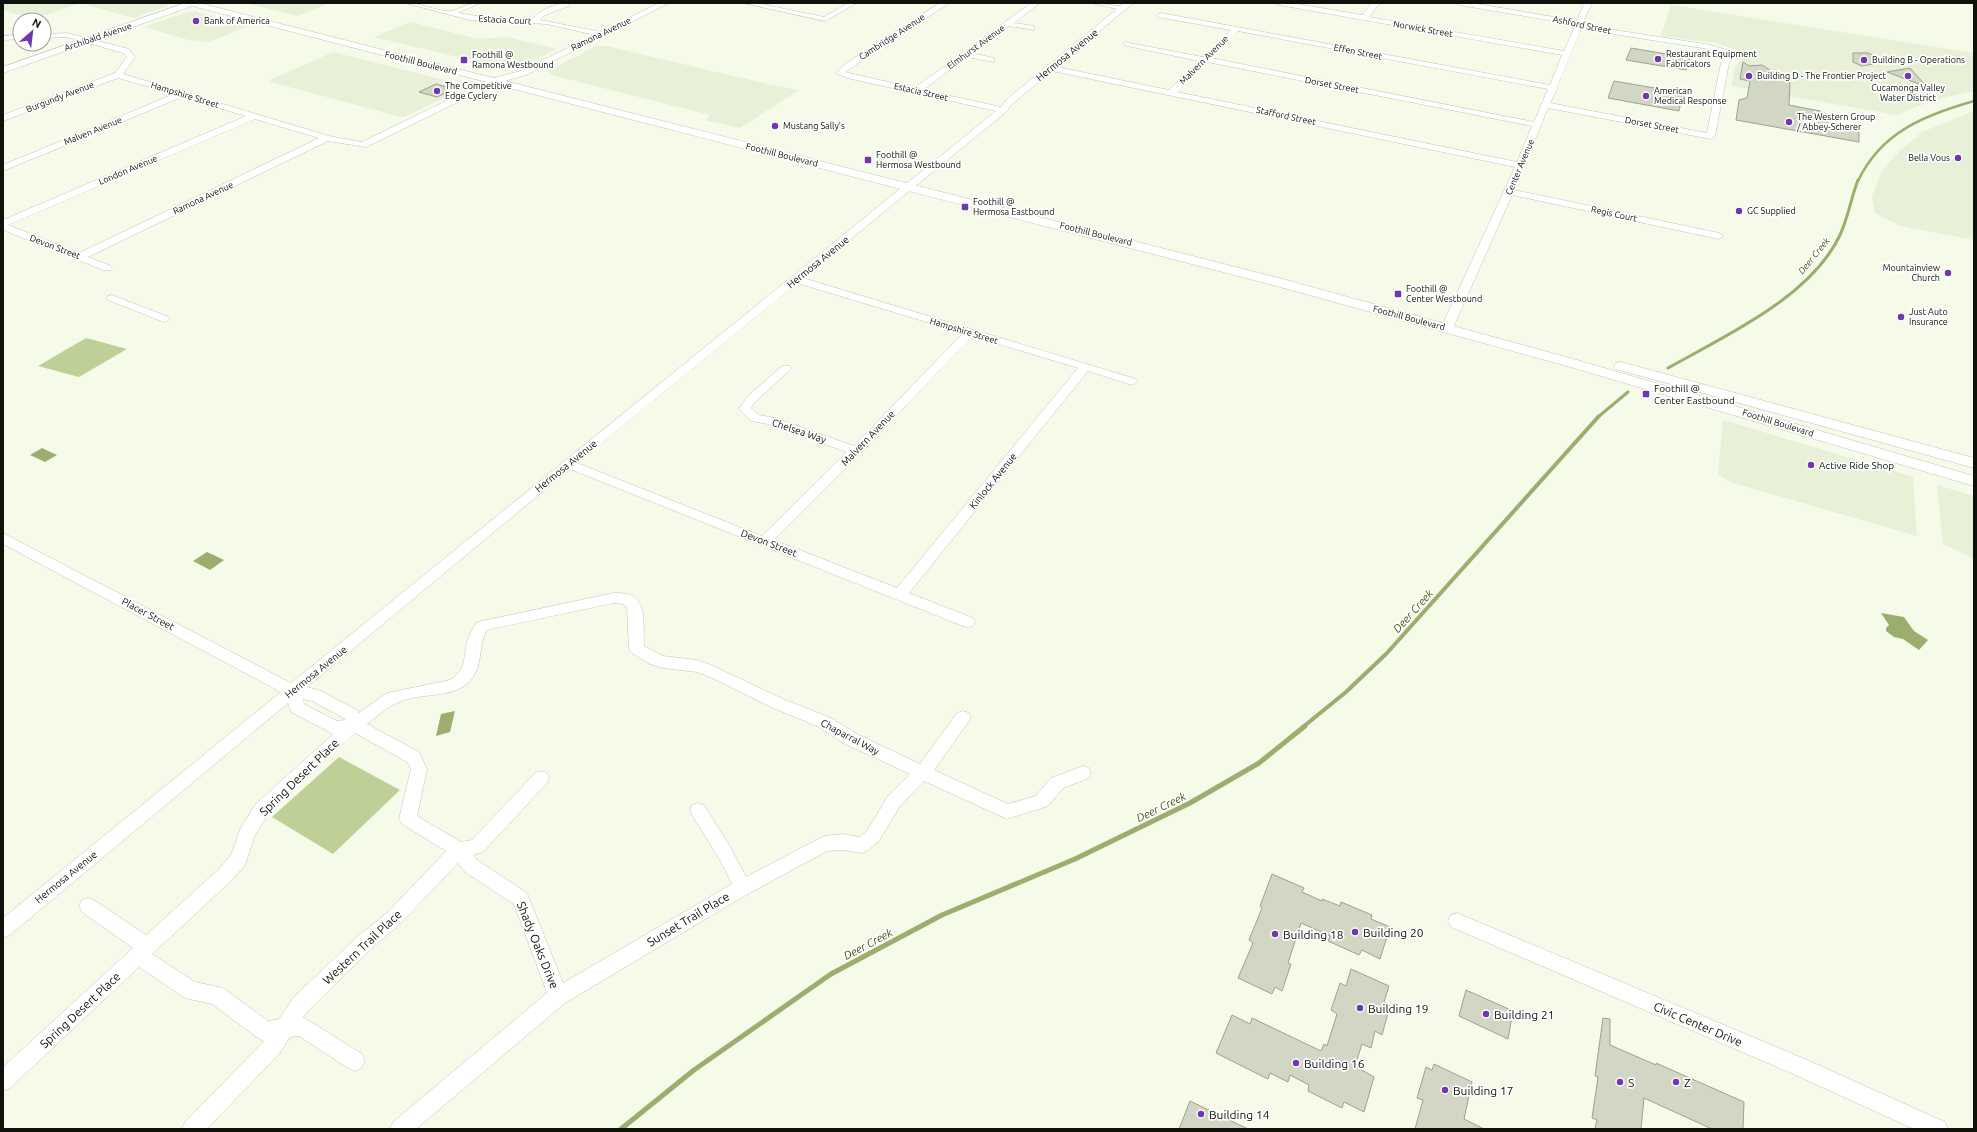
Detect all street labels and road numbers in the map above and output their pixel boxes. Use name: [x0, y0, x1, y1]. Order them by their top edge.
street label: Cambridge Avenue: [857, 12, 927, 62]
street label: Estacia Court: [478, 14, 532, 26]
street label: Ashford Street: [1552, 14, 1613, 36]
street label: Ramona Avenue: [569, 15, 633, 53]
street label: Norwick Street: [1392, 19, 1454, 39]
street label: Archibald Avenue: [63, 21, 133, 53]
street label: Elmhurst Avenue: [945, 23, 1007, 71]
street label: Hermosa Avenue: [1034, 27, 1100, 83]
street label: Malvern Avenue: [1177, 33, 1231, 87]
street label: Effen Street: [1333, 42, 1384, 62]
street label: Foothill Boulevard: [384, 49, 458, 77]
street label: Dorset Street: [1304, 75, 1360, 95]
street label: Burgundy Avenue: [25, 79, 95, 115]
street label: Hampshire Street: [150, 80, 221, 110]
street label: Estacia Street: [893, 81, 950, 103]
street label: Stafford Street: [1255, 105, 1317, 127]
street label: Malven Avenue: [63, 115, 123, 147]
street label: Dorset Street: [1624, 115, 1680, 135]
street label: Center Avenue: [1504, 137, 1536, 197]
street label: Foothill Boulevard: [745, 141, 819, 169]
street label: London Avenue: [97, 153, 159, 187]
street label: Ramona Avenue: [171, 180, 235, 216]
street label: Regis Court: [1590, 204, 1638, 224]
street label: Foothill Boulevard: [1059, 220, 1133, 248]
street label: Devon Street: [28, 233, 82, 261]
street label: Hermosa Avenue: [785, 234, 851, 290]
street label: Foothill Boulevard: [1372, 304, 1446, 332]
street label: Hampshire Street: [929, 316, 1000, 346]
street label: Foothill Boulevard: [1741, 407, 1815, 439]
street label: Malvern Avenue: [839, 408, 897, 468]
street label: Chelsea Way: [771, 417, 828, 445]
street label: Hermosa Avenue: [533, 438, 599, 494]
street label: Kinlock Avenue: [967, 451, 1019, 511]
street label: Devon Street: [739, 527, 799, 559]
street label: Placer Street: [120, 596, 176, 632]
street label: Hermosa Avenue: [283, 644, 349, 700]
street label: Chaparral Way: [819, 717, 881, 757]
street label: Spring Desert Place: [257, 736, 341, 818]
street label: Hermosa Avenue: [33, 849, 99, 905]
street label: Sunset Trail Place: [644, 889, 732, 949]
street label: Shady Oaks Drive: [515, 900, 561, 990]
street label: Western Trail Place: [320, 907, 404, 987]
street label: Spring Desert Place: [37, 969, 123, 1051]
street label: Civic Center Drive: [1652, 999, 1744, 1049]

